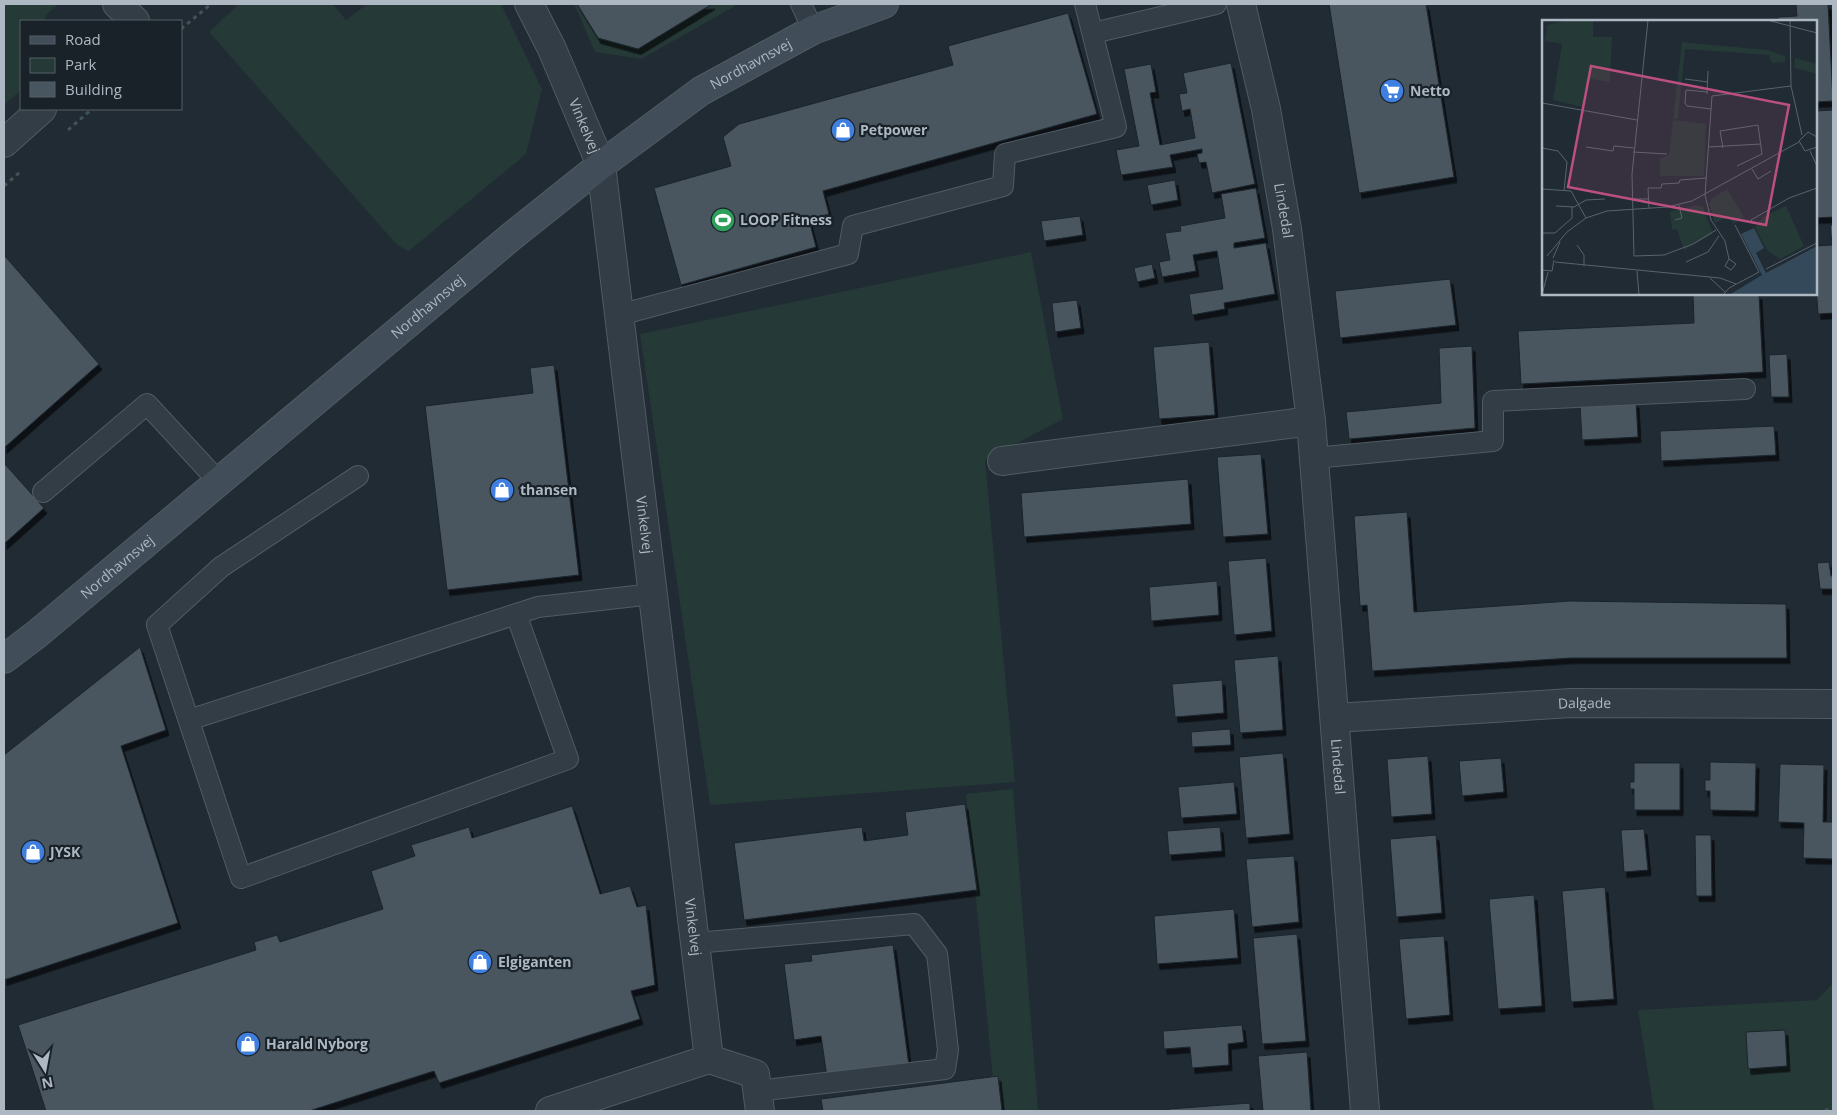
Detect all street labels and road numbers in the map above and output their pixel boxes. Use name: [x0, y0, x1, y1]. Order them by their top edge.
street label: Nordhavnsvej: [706, 34, 795, 93]
street label: Vinkelvej: [565, 95, 605, 156]
street label: Lindedal: [1270, 181, 1298, 239]
street label: Nordhavnsvej: [387, 270, 468, 343]
street label: Vinkelvej: [632, 495, 658, 555]
street label: Nordhavnsvej: [76, 530, 158, 603]
street label: Dalgade: [1557, 693, 1611, 713]
street label: Lindedal: [1327, 738, 1350, 795]
street label: Vinkelvej: [681, 897, 706, 957]

